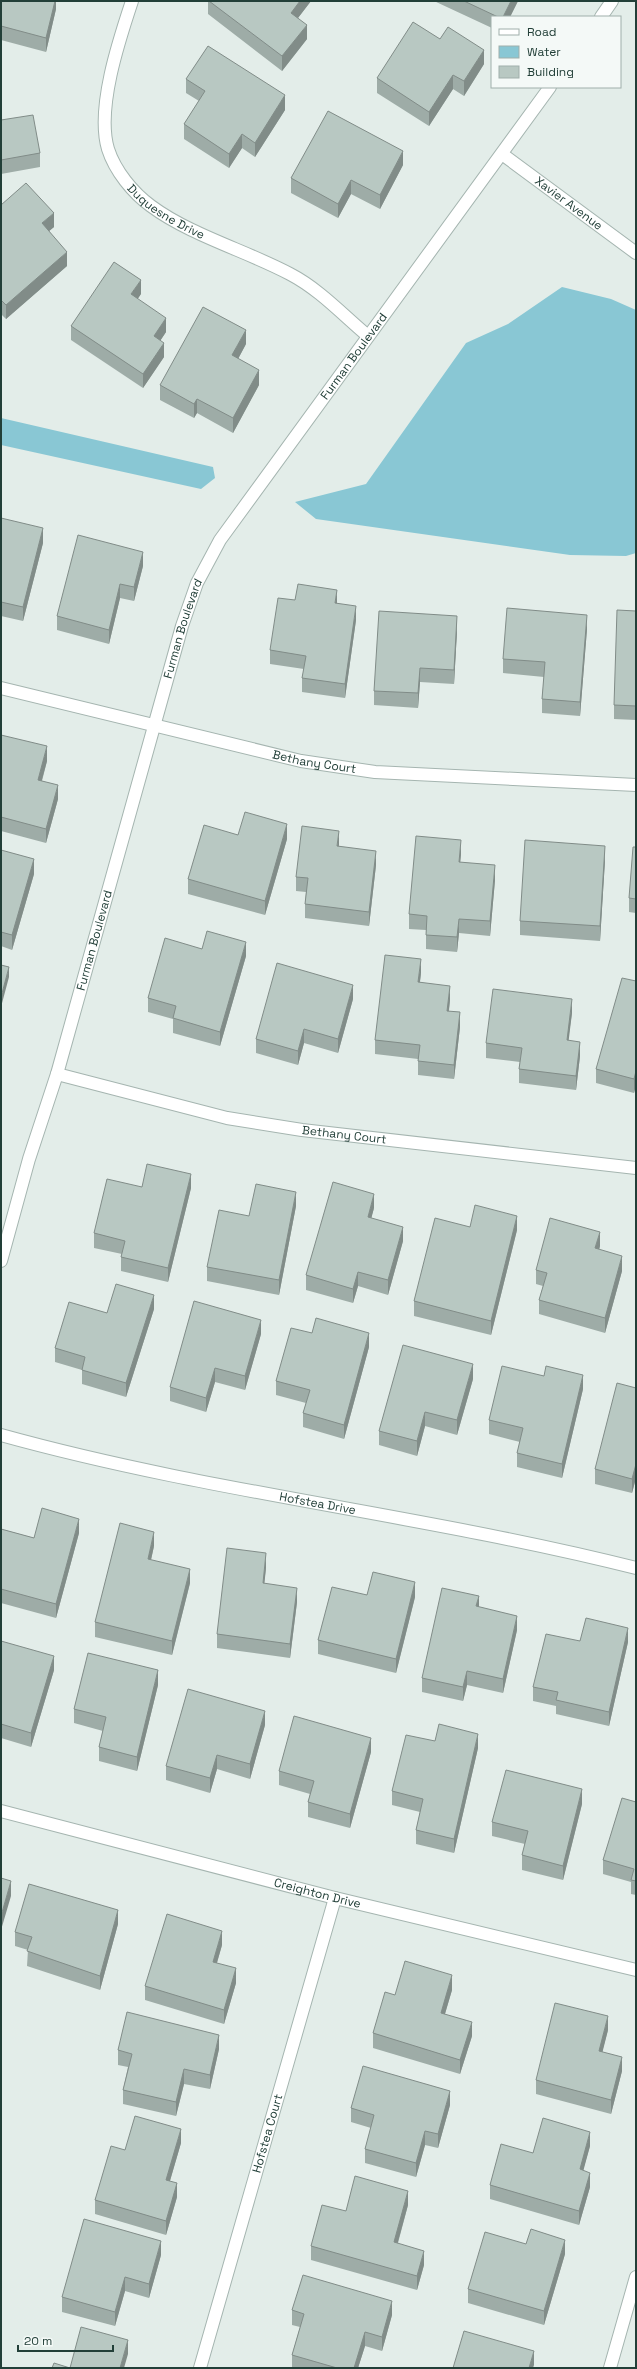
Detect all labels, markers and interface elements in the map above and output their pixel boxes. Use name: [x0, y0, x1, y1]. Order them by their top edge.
legend: [491, 16, 621, 88]
text: Road: [527, 24, 556, 40]
text: Water: [527, 44, 561, 60]
text: Building: [527, 64, 574, 80]
street label: Xavier Avenue: [532, 173, 606, 234]
street label: Duquesne Drive: [124, 181, 207, 243]
street label: Furman Boulevard: [317, 310, 391, 403]
street label: Furman Boulevard: [160, 576, 206, 680]
street label: Bethany Court: [271, 746, 357, 777]
street label: Furman Boulevard: [73, 888, 116, 993]
street label: Bethany Court: [301, 1122, 387, 1148]
street label: Hofstea Drive: [278, 1488, 357, 1518]
street label: Creighton Drive: [272, 1874, 362, 1912]
street label: Hofstea Court: [248, 2092, 286, 2175]
scale bar: [18, 2327, 113, 2353]
text: 20 m: [24, 2333, 52, 2349]

